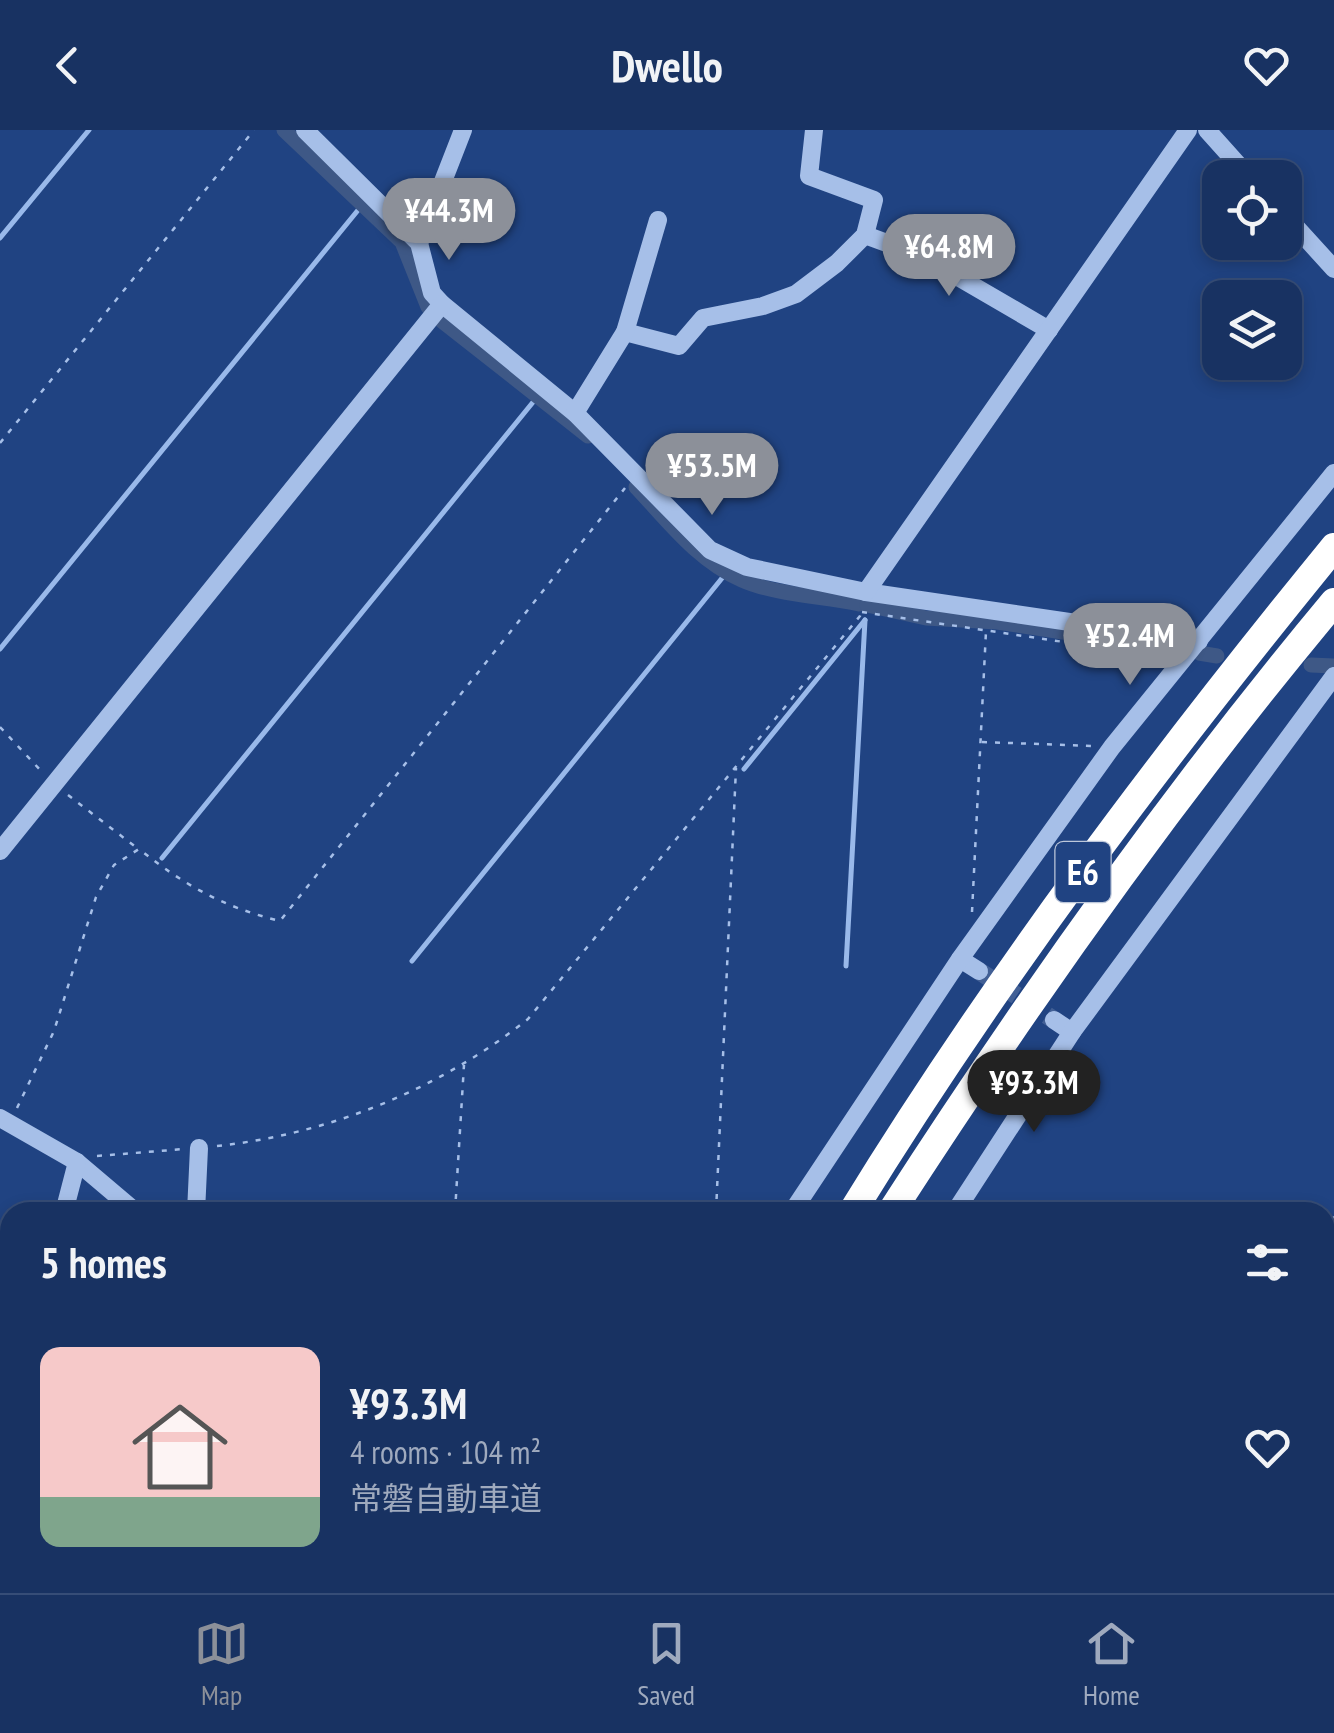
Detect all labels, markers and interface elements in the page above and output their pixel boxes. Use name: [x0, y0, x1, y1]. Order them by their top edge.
text: Dwello: [611, 36, 723, 94]
icon: back: [40, 38, 95, 93]
icon: heart: [1239, 38, 1294, 93]
map controls: [1202, 160, 1302, 380]
button: locate: [1202, 160, 1302, 260]
pin: ¥44.3M: [368, 178, 530, 263]
text: ¥44.3M: [404, 189, 494, 231]
pin: ¥64.8M: [868, 214, 1030, 299]
text: ¥64.8M: [904, 225, 994, 267]
button: layers: [1202, 280, 1302, 380]
pin: ¥53.5M: [631, 433, 793, 518]
text: ¥53.5M: [667, 444, 757, 486]
pin: ¥52.4M: [1049, 603, 1211, 688]
text: ¥52.4M: [1085, 614, 1175, 656]
road number: E6: [1056, 842, 1110, 902]
pin: ¥93.3M: [953, 1050, 1115, 1135]
text: ¥93.3M: [989, 1061, 1079, 1103]
text: 5 homes: [40, 1235, 167, 1290]
icon: filters: [1240, 1235, 1295, 1290]
text: ¥93.3M: [350, 1376, 467, 1431]
icon: home: [120, 1387, 240, 1507]
icon: heart: [1240, 1420, 1295, 1475]
text: 4 rooms · 104 m²: [350, 1431, 541, 1473]
text: 常磐自動車道: [350, 1477, 542, 1519]
tab: Map: [194, 1616, 249, 1713]
tab: Saved: [637, 1616, 695, 1713]
tab: Home: [1083, 1616, 1140, 1713]

